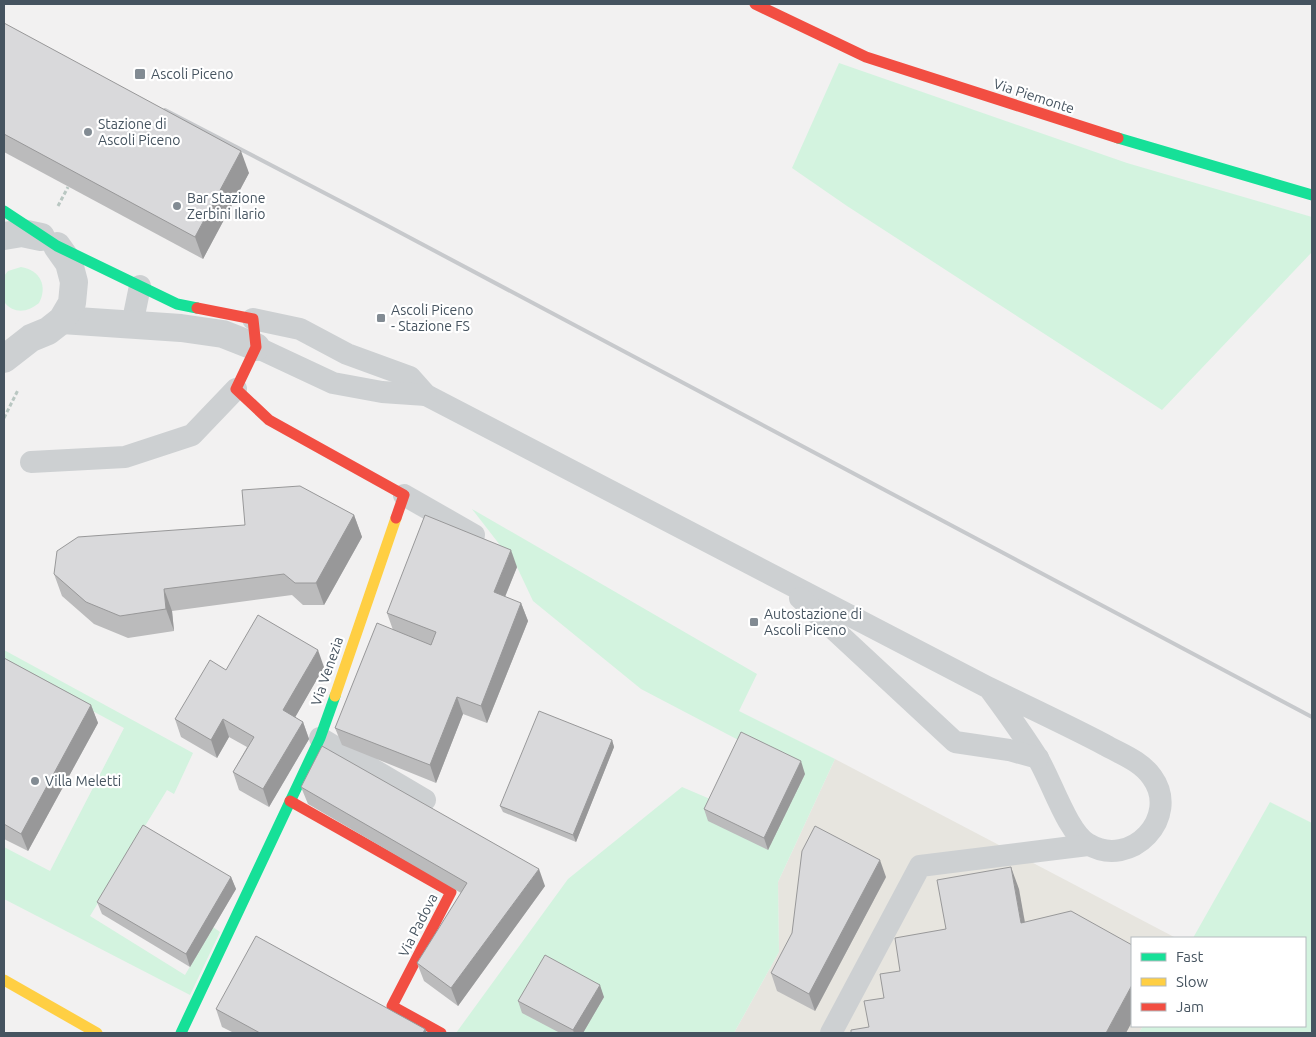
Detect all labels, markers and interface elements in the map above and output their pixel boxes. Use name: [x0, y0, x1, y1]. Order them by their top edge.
place label: Ascoli Piceno: [151, 66, 233, 82]
marker: Ascoli Piceno: [133, 67, 147, 81]
street label: Via Piemonte: [992, 75, 1076, 117]
place label: Stazione di Ascoli Piceno: [98, 116, 180, 148]
marker: Stazione di Ascoli Piceno: [82, 126, 94, 138]
place label: Bar Stazione Zerbini Ilario: [187, 190, 266, 222]
marker: Bar Stazione Zerbini Ilario: [171, 200, 183, 212]
place label: Ascoli Piceno - Stazione FS: [391, 302, 473, 334]
marker: Ascoli Piceno - Stazione FS: [375, 312, 387, 324]
place label: Autostazione di Ascoli Piceno: [764, 606, 862, 638]
marker: Autostazione di Ascoli Piceno: [748, 616, 760, 628]
street label: Via Venezia: [308, 634, 346, 708]
place label: Villa Meletti: [45, 773, 121, 789]
marker: Villa Meletti: [29, 775, 41, 787]
street label: Via Padova: [395, 891, 441, 959]
legend: [1131, 937, 1306, 1027]
text: Fast: [1176, 948, 1204, 965]
text: Slow: [1176, 973, 1209, 990]
text: Jam: [1176, 998, 1204, 1015]

